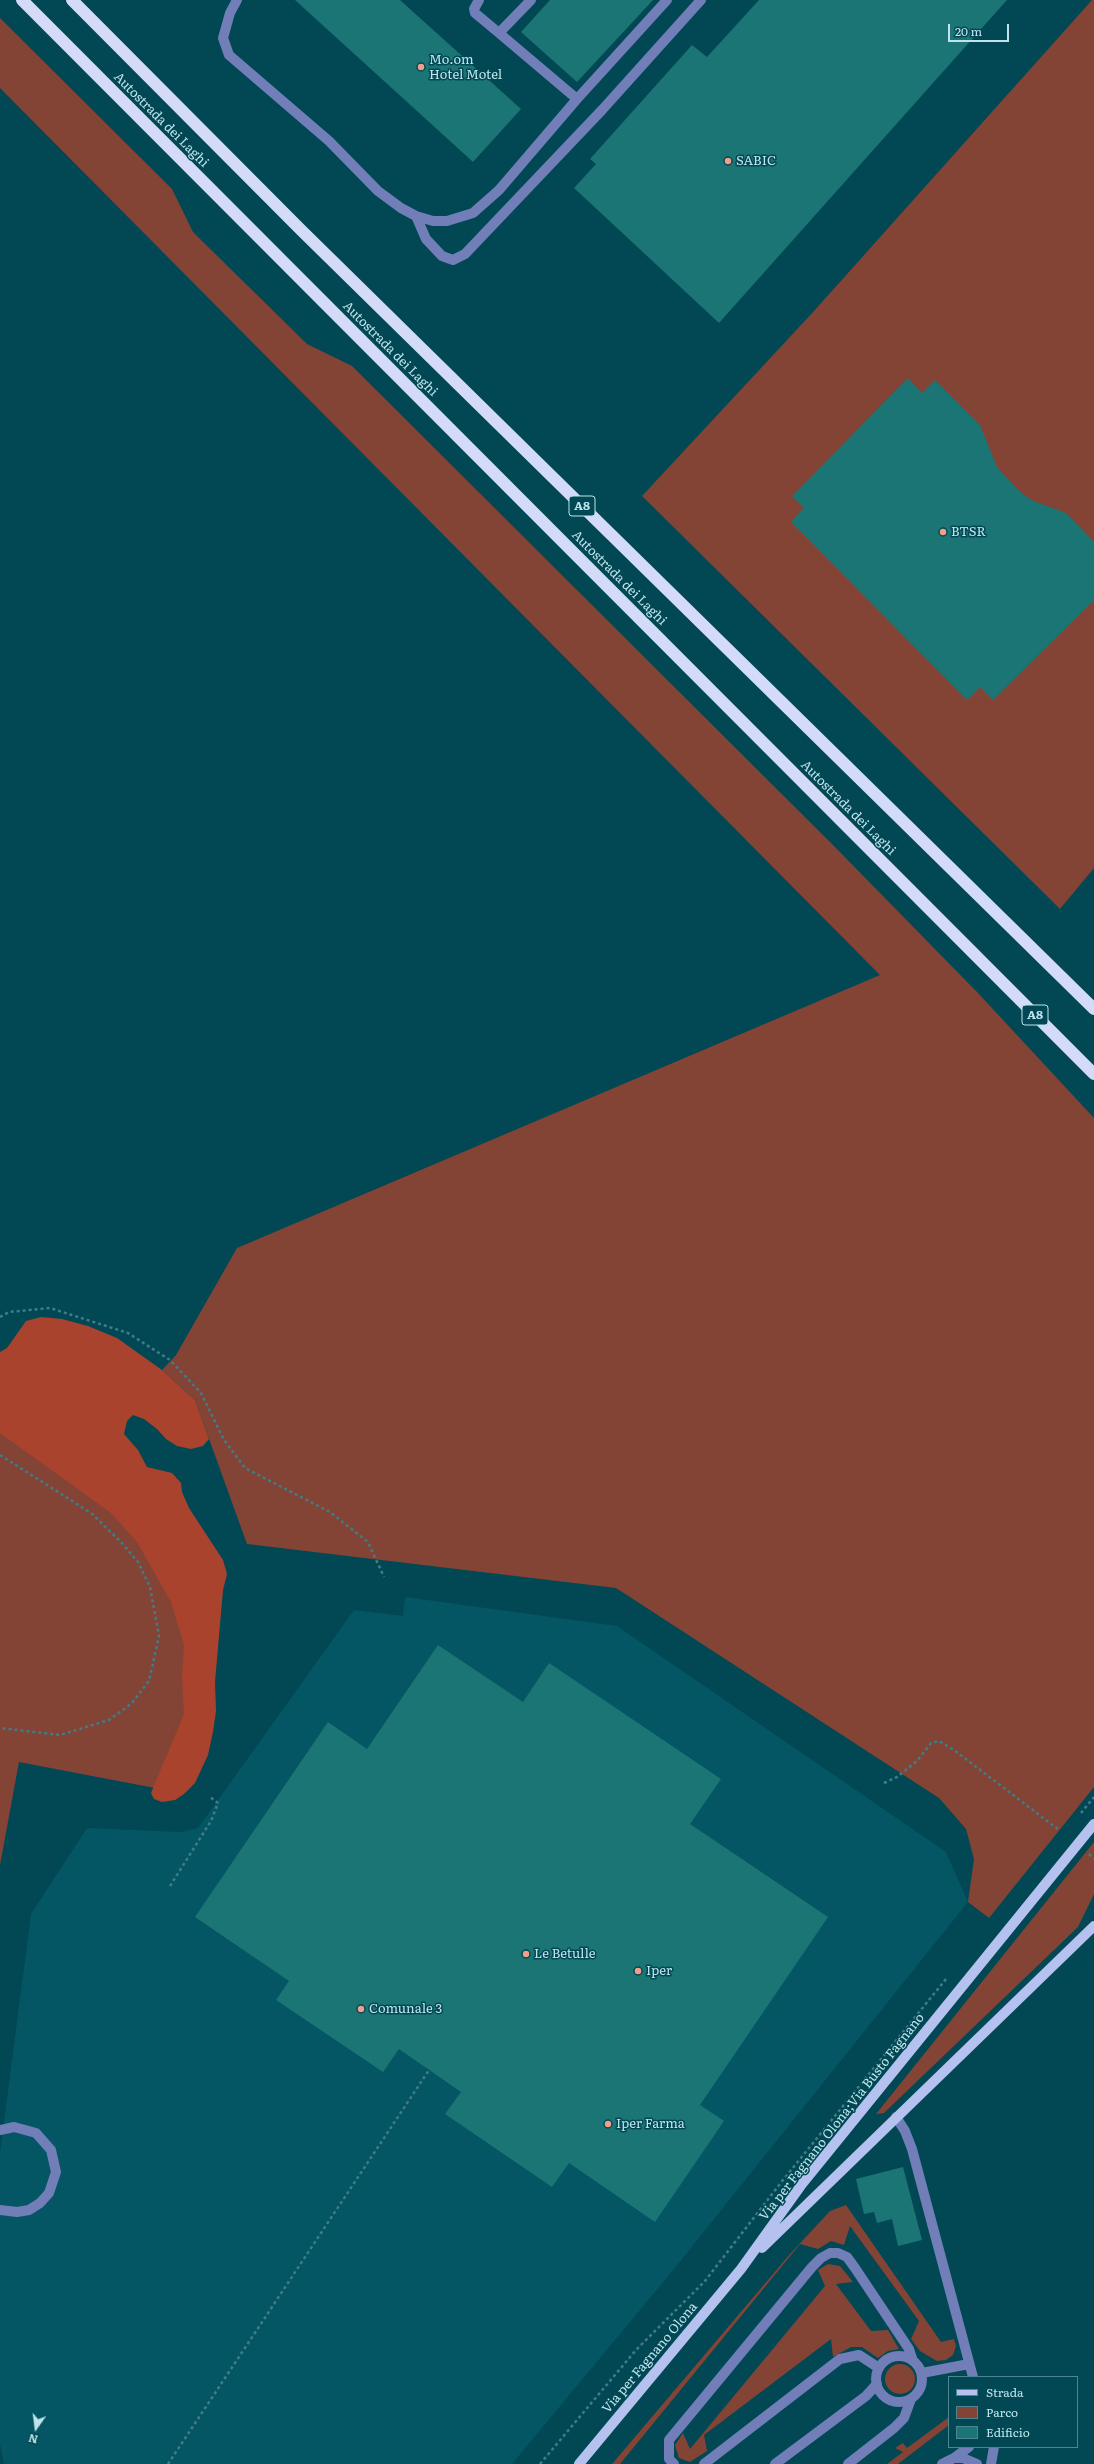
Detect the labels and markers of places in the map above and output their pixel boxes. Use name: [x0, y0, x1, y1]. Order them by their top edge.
place label: Mo.om Hotel Motel: [429, 52, 502, 83]
marker: Mo.om Hotel Motel: [416, 62, 426, 72]
place label: SABIC: [736, 153, 776, 169]
marker: SABIC: [723, 156, 733, 166]
place label: BTSR: [951, 524, 986, 540]
marker: BTSR: [938, 527, 948, 537]
place label: Le Betulle: [534, 1946, 595, 1962]
marker: Le Betulle: [521, 1949, 531, 1959]
place label: Iper: [646, 1963, 672, 1979]
marker: Iper: [633, 1966, 643, 1976]
place label: Comunale 3: [369, 2001, 442, 2017]
marker: Comunale 3: [356, 2004, 366, 2014]
place label: Iper Farma: [616, 2116, 685, 2132]
marker: Iper Farma: [603, 2119, 613, 2129]

